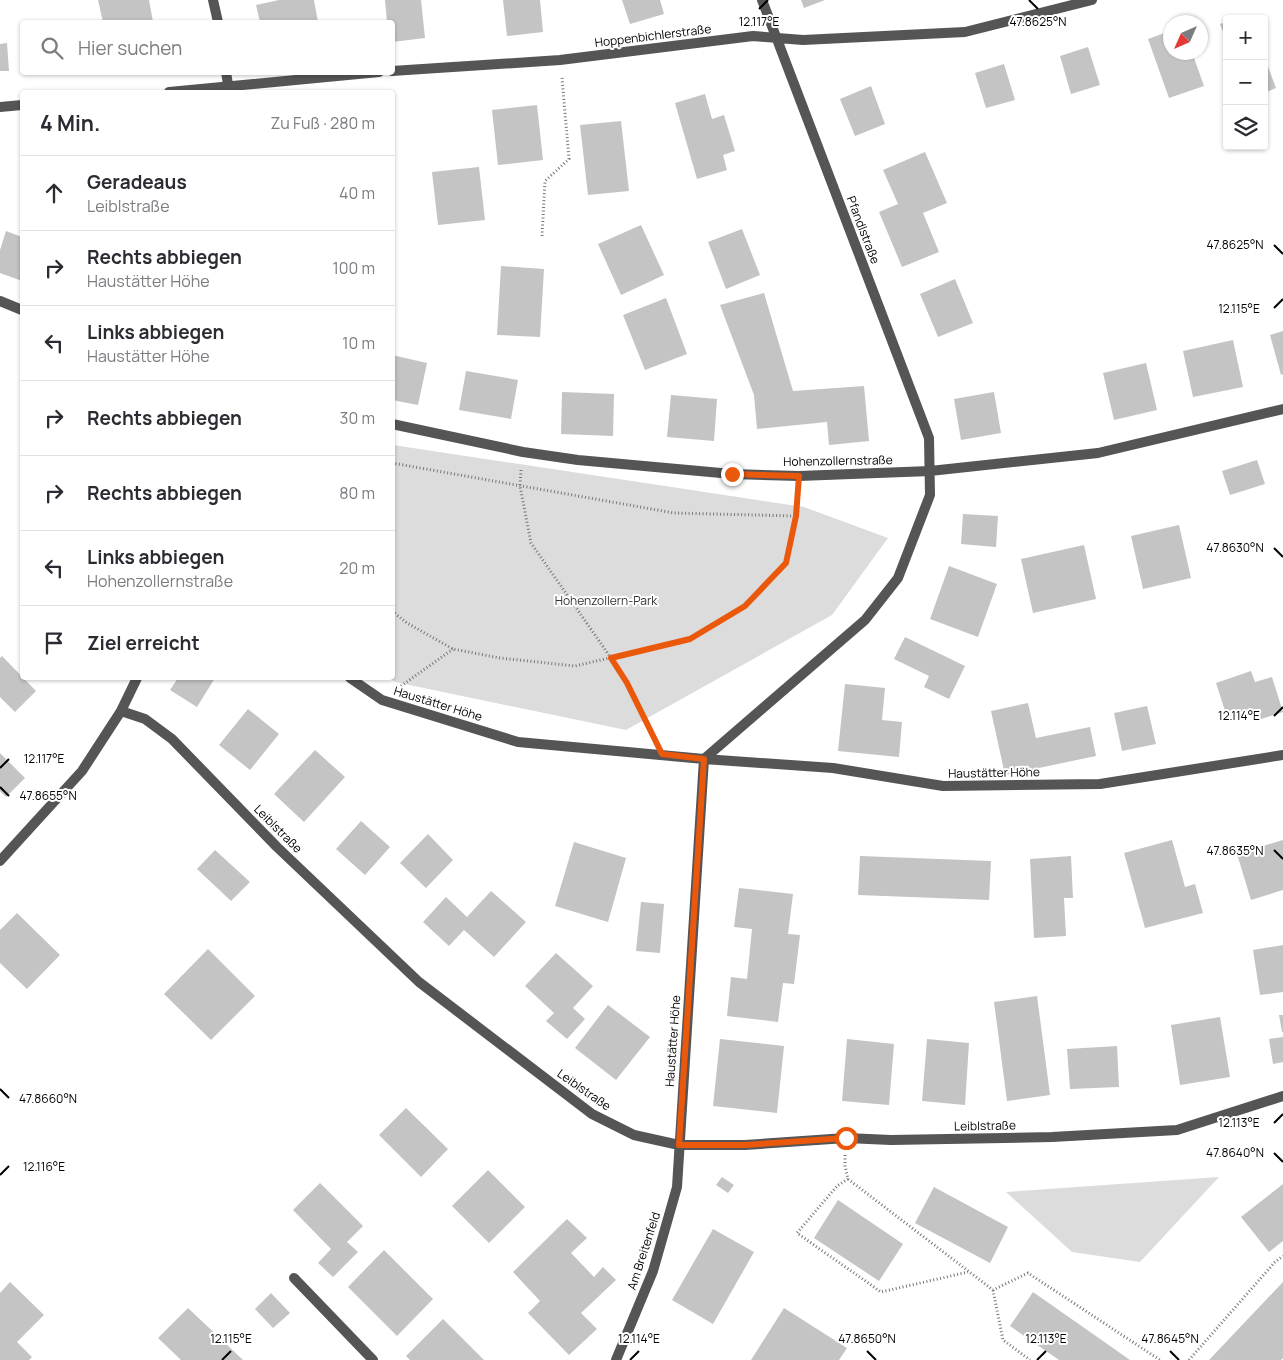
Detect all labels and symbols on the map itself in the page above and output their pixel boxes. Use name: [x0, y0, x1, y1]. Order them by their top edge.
text: 12.117°E: [739, 13, 780, 30]
text: 47.8625°N: [1009, 13, 1067, 30]
north arrow: [1163, 15, 1208, 60]
street label: Hoppenbichlerstraße: [594, 20, 712, 51]
street label: Pfandlstraße: [843, 193, 884, 266]
text: 47.8625°N: [1206, 236, 1264, 253]
text: 12.115°E: [1218, 300, 1260, 317]
street label: Hohenzollernstraße: [783, 451, 893, 470]
route end: [721, 463, 744, 486]
text: 47.8630°N: [1206, 539, 1264, 556]
park label: Hohenzollern-Park: [555, 592, 658, 609]
street label: Haustätter Höhe: [392, 682, 485, 725]
text: 12.114°E: [1218, 707, 1260, 724]
text: 12.117°E: [24, 750, 65, 767]
street label: Haustätter Höhe: [948, 763, 1040, 782]
text: 47.8655°N: [19, 787, 77, 804]
street label: Leiblstraße: [250, 801, 306, 857]
text: 47.8635°N: [1207, 842, 1263, 859]
street label: Haustätter Höhe: [661, 995, 684, 1087]
street label: Leiblstraße: [554, 1065, 615, 1114]
text: 47.8660°N: [19, 1090, 77, 1107]
text: 12.113°E: [1218, 1114, 1260, 1131]
street label: Leiblstraße: [954, 1116, 1016, 1135]
route start: [835, 1127, 858, 1150]
text: 47.8640°N: [1206, 1144, 1264, 1161]
text: 12.116°E: [23, 1158, 65, 1175]
street label: Am Breitenfeld: [623, 1210, 664, 1292]
text: 12.115°E: [210, 1330, 252, 1347]
text: 12.114°E: [618, 1330, 660, 1347]
text: 47.8650°N: [838, 1330, 896, 1347]
text: 12.113°E: [1025, 1330, 1067, 1347]
text: 47.8645°N: [1141, 1330, 1199, 1347]

